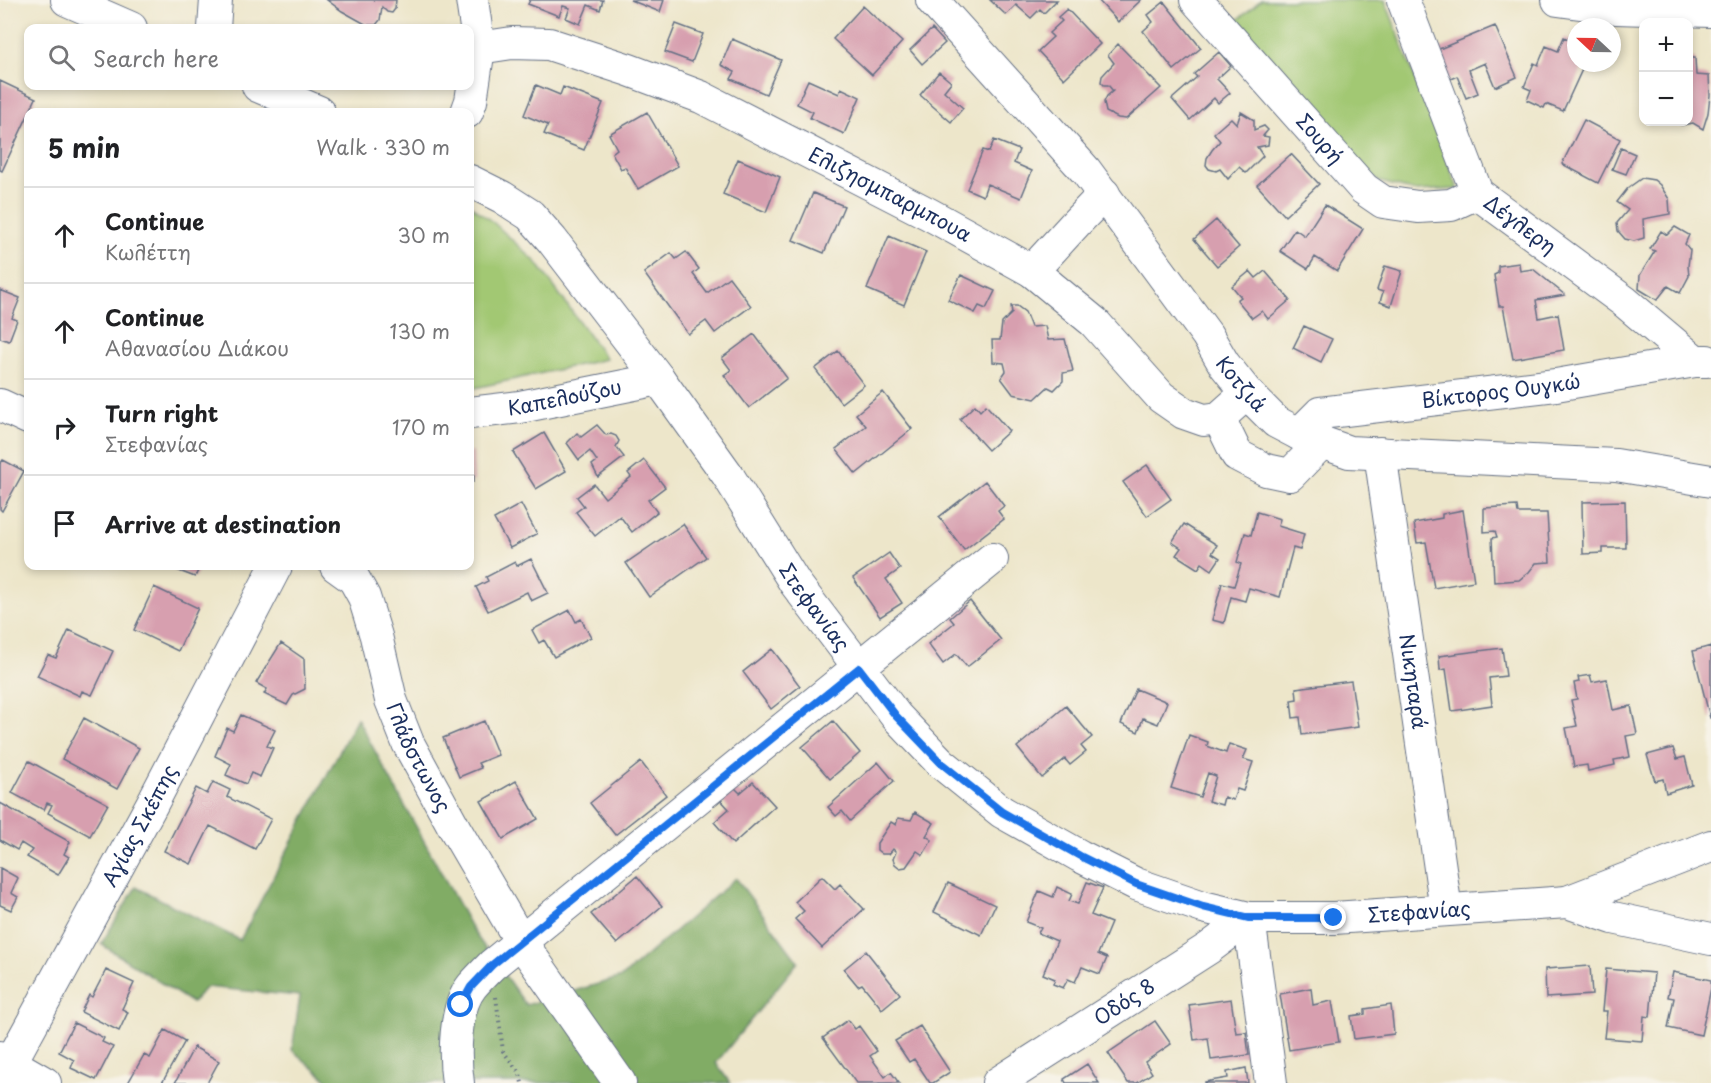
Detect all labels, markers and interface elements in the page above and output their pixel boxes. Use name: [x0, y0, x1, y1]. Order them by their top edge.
north arrow: [1567, 18, 1621, 72]
map controls: [1639, 18, 1693, 126]
button: +: [1639, 18, 1693, 72]
search box: [24, 24, 474, 90]
icon: search: [45, 41, 78, 74]
text: Search here: [93, 41, 219, 74]
button: −: [1639, 72, 1693, 126]
street label: Σουρή: [1290, 107, 1351, 170]
text: 5 min: [48, 128, 120, 167]
text: Walk · 330 m: [316, 132, 450, 162]
street label: Ελιζησμπαρμπουα: [804, 139, 977, 249]
street label: Δέγλερη: [1478, 187, 1563, 261]
text: Continue: [105, 204, 204, 237]
icon: ahead: [48, 219, 81, 252]
text: 30 m: [397, 220, 450, 250]
text: Κωλέττη: [105, 237, 191, 267]
text: Continue: [105, 300, 204, 333]
icon: ahead: [48, 315, 81, 348]
text: 130 m: [390, 316, 450, 346]
text: Αθανασίου Διάκου: [105, 333, 289, 363]
street label: Κοτζιά: [1209, 349, 1274, 418]
street label: Βίκτορος Ουγκώ: [1420, 365, 1583, 415]
street label: Καπελούζου: [506, 371, 624, 422]
text: Turn right: [105, 396, 218, 429]
icon: right: [48, 411, 81, 444]
text: 170 m: [392, 412, 450, 442]
text: Στεφανίας: [105, 429, 208, 459]
icon: arrive: [48, 507, 81, 540]
text: Arrive at destination: [105, 507, 341, 540]
street label: Στεφανίας: [772, 557, 858, 657]
street label: Νικηταρά: [1392, 632, 1436, 731]
street label: Γλάδστωνος: [379, 698, 459, 817]
street label: Αγίας Σκέπης: [94, 759, 184, 892]
street label: Στεφανίας: [1367, 893, 1472, 930]
route end: [1320, 904, 1346, 930]
street label: Οδός 8: [1087, 970, 1160, 1032]
route start: [447, 991, 473, 1017]

